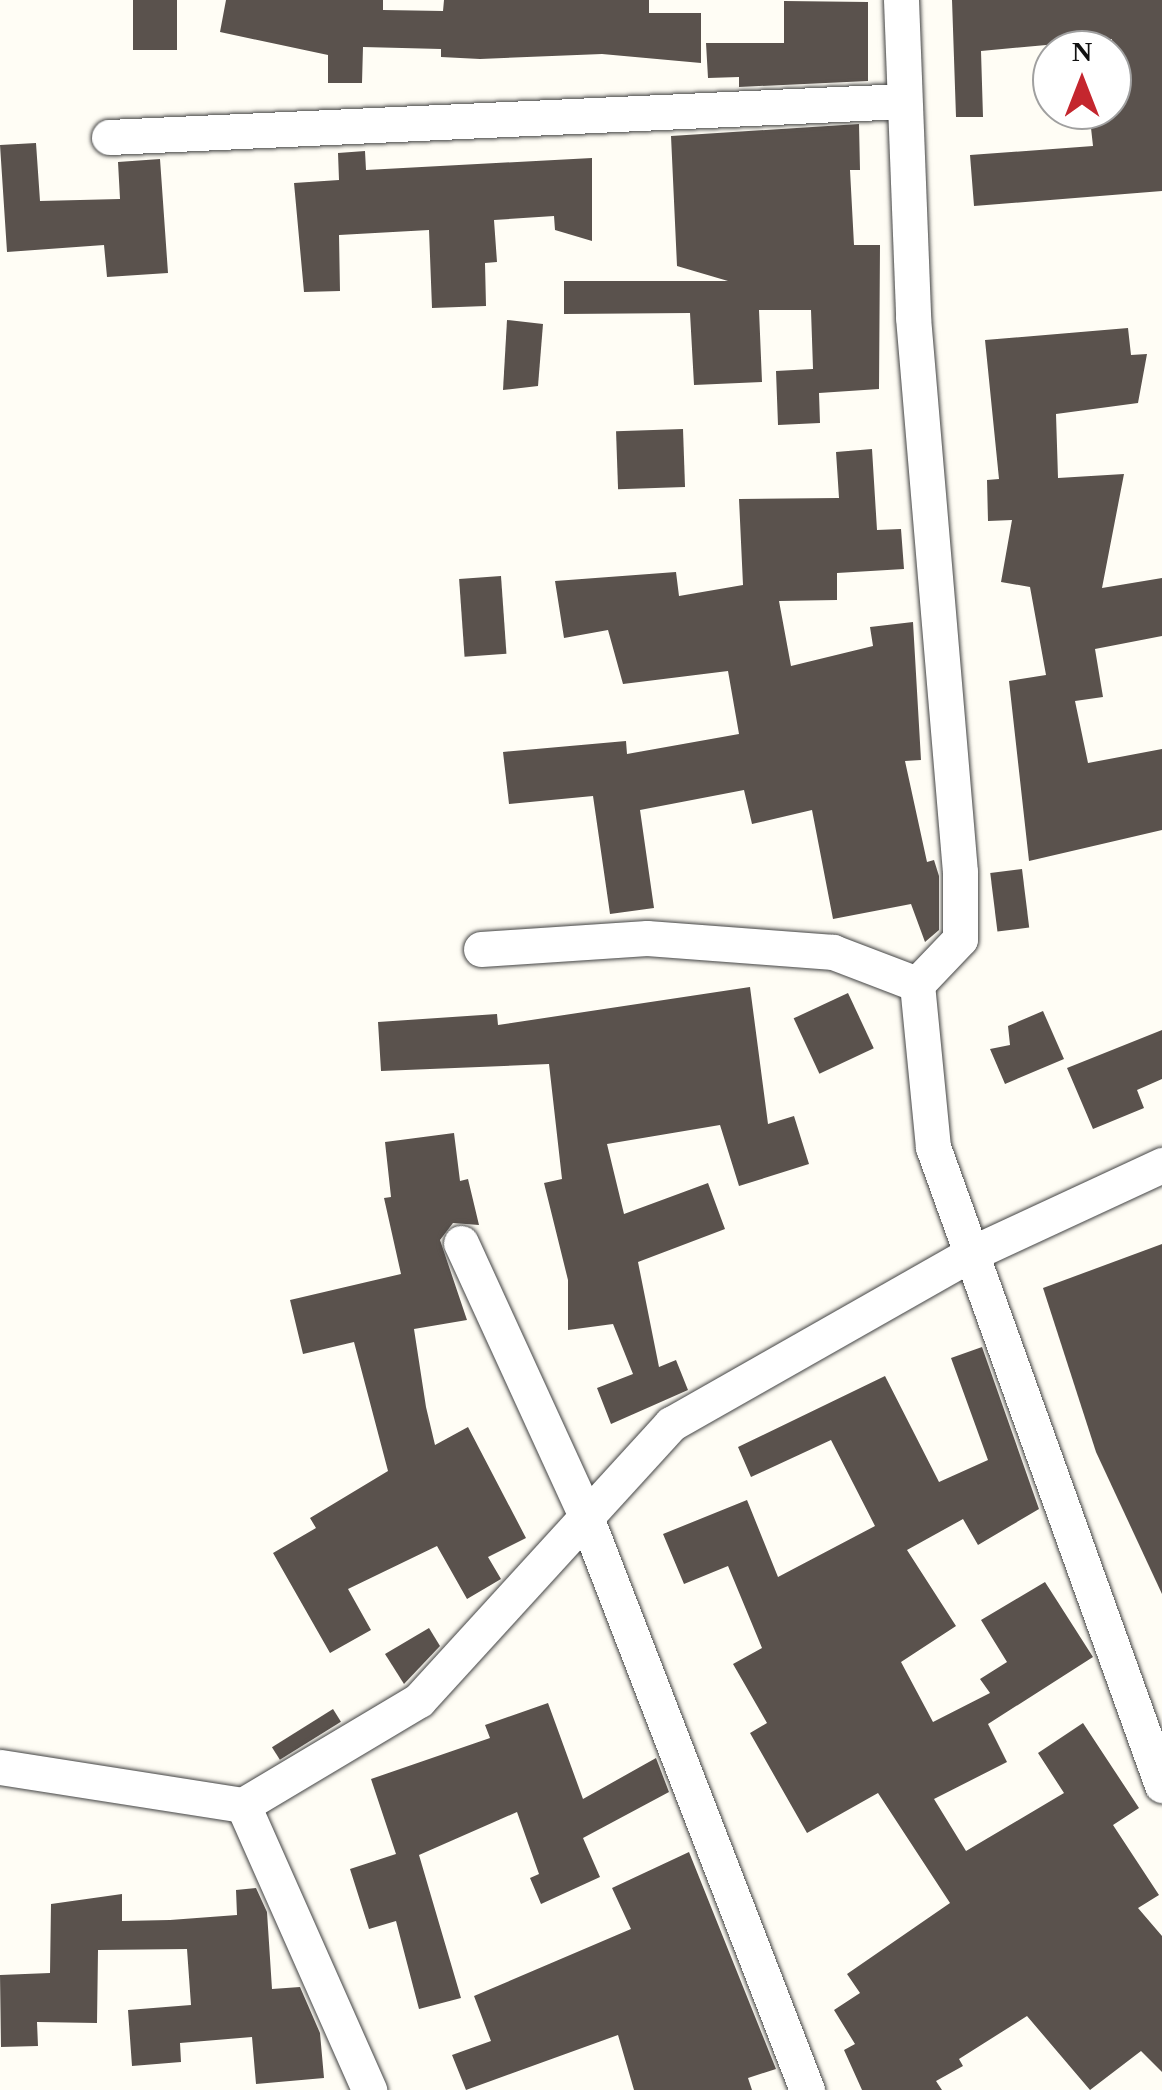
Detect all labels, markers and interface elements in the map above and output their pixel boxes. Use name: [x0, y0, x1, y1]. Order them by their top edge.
north arrow: [1032, 30, 1132, 130]
text: N: [1072, 36, 1092, 67]

